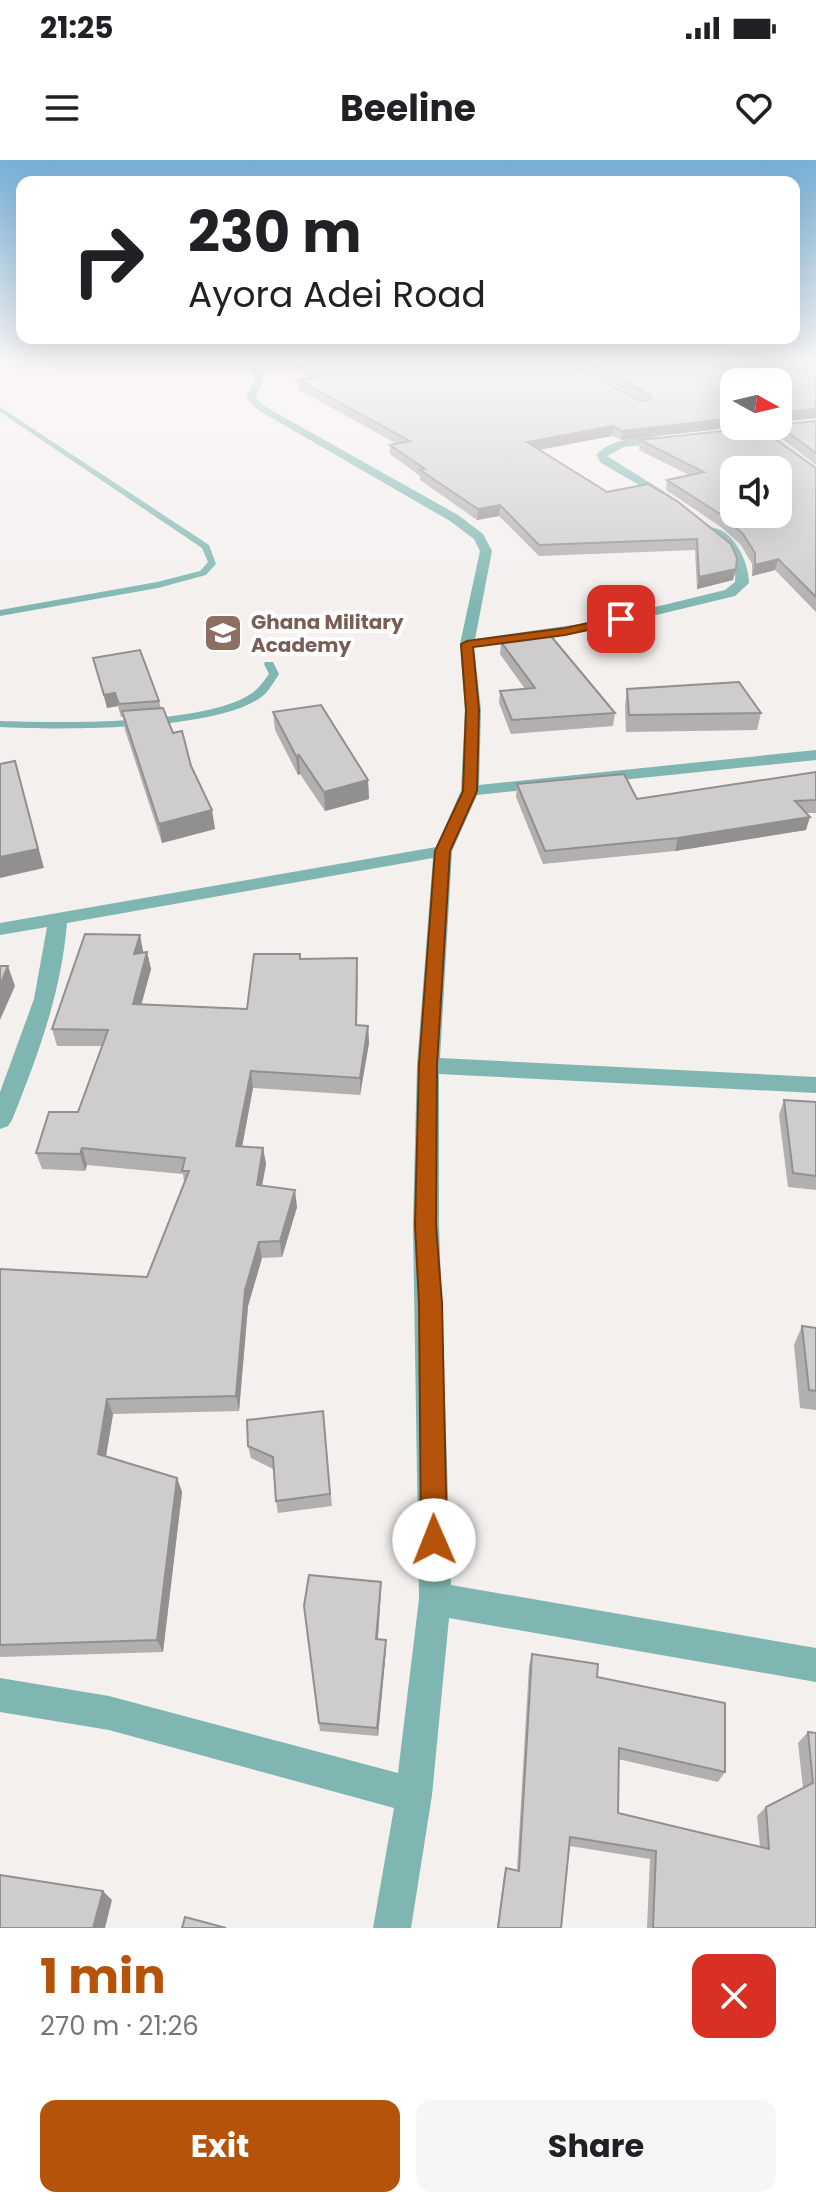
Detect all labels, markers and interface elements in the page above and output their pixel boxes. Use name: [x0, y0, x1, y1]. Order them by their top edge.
text: 21:25: [40, 6, 114, 49]
text: Beeline: [340, 83, 476, 134]
icon: menu: [40, 86, 84, 130]
icon: heart: [732, 86, 776, 130]
text: 230 m: [188, 193, 362, 272]
icon: right: [56, 208, 160, 312]
text: Ayora Adei Road: [188, 269, 486, 320]
north arrow: [720, 368, 792, 440]
map controls: [720, 368, 792, 528]
button: sound: [720, 456, 792, 528]
pin: [587, 585, 655, 653]
icon: arrive: [599, 597, 643, 641]
place label: Ghana Military Academy: [251, 608, 404, 659]
school or university icon: Ghana Military Academy: [202, 612, 244, 654]
position arrow: [392, 1498, 476, 1582]
text: 1 min: [40, 1943, 166, 2010]
button: close: [692, 1954, 776, 2038]
text: 270 m · 21:26: [40, 2008, 199, 2044]
button: Exit: [40, 2100, 400, 2192]
button: Share: [416, 2100, 776, 2192]

